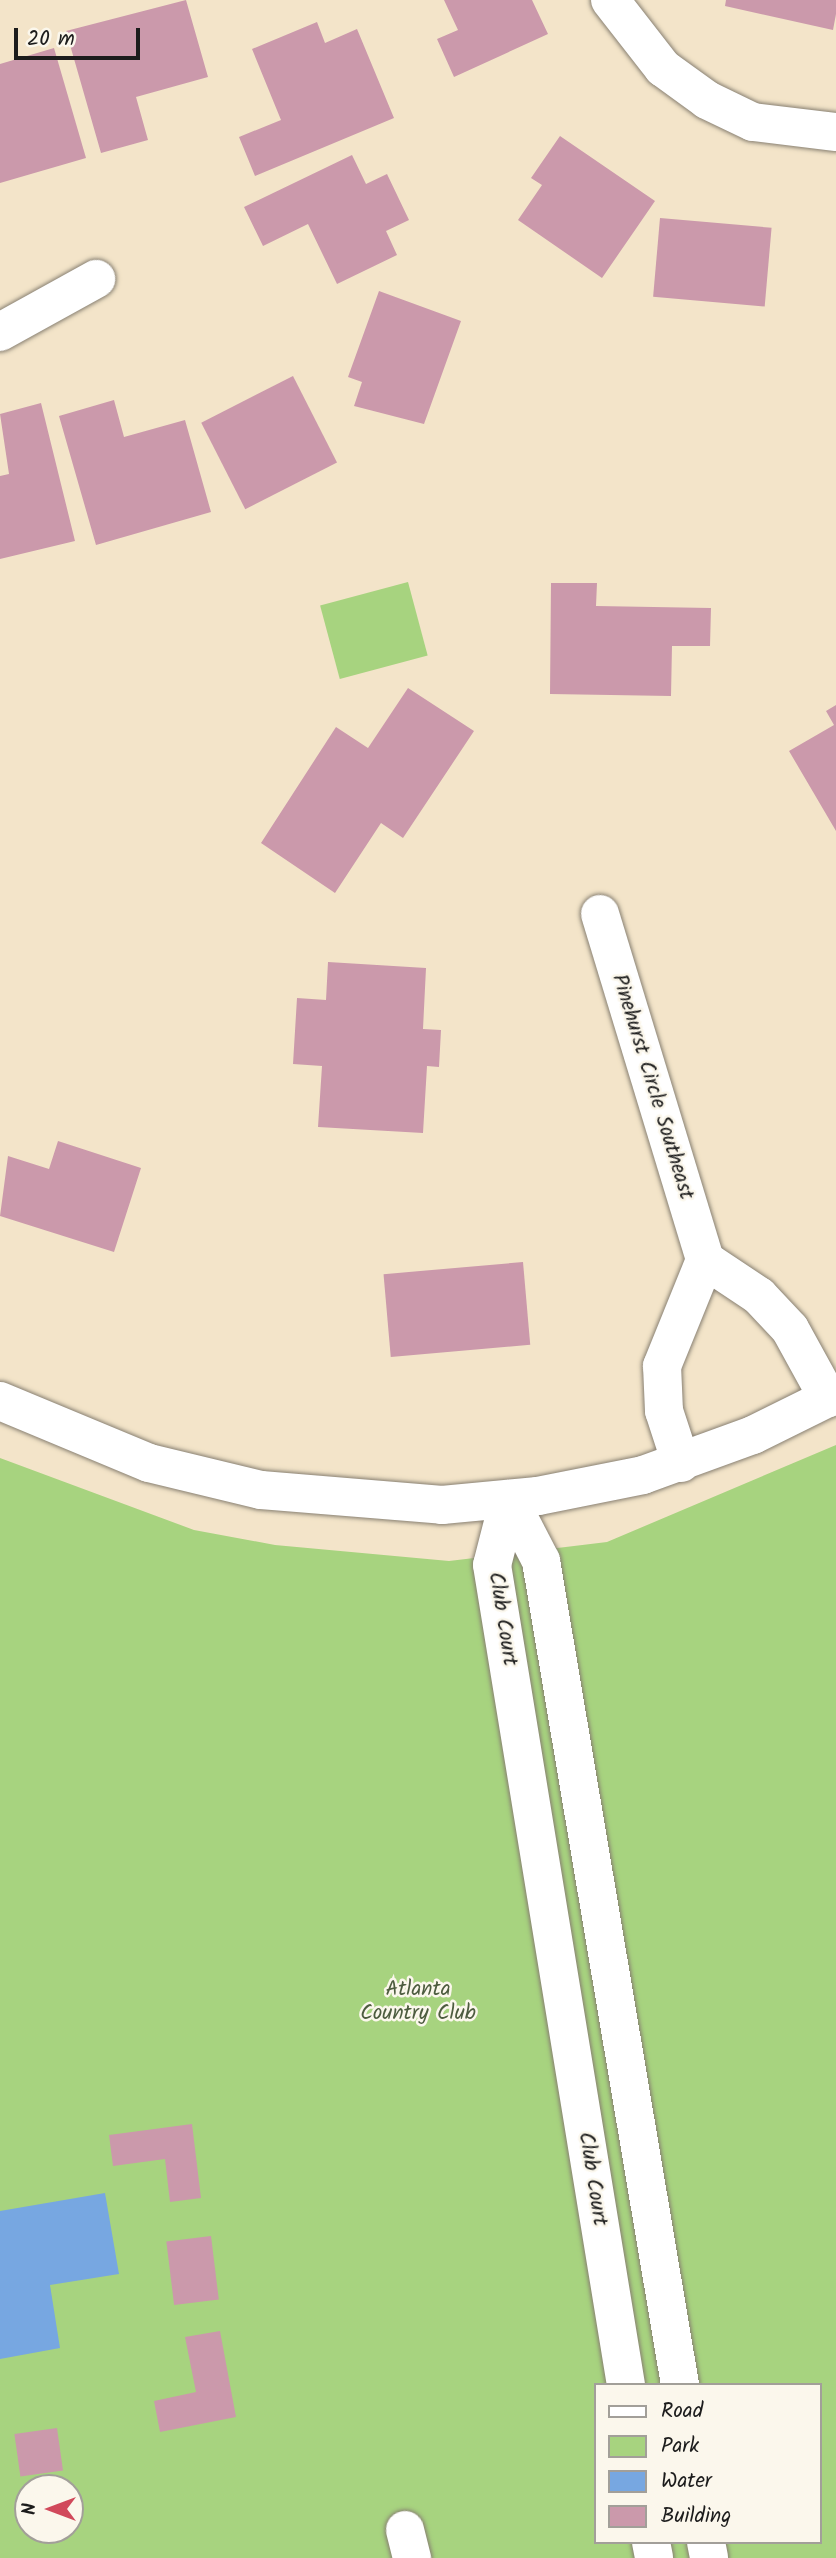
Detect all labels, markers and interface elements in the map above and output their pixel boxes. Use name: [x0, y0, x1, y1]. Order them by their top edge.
scale bar: [18, 14, 144, 58]
text: 20 m: [27, 23, 75, 56]
street label: Pinehurst Circle Southeast: [606, 971, 698, 1203]
street label: Club Court: [482, 1570, 522, 1668]
park label: Atlanta Country Club: [360, 1977, 476, 2027]
street label: Club Court: [572, 2130, 612, 2228]
legend: [594, 2383, 822, 2544]
text: Road: [661, 2395, 703, 2428]
text: Park: [661, 2430, 699, 2463]
text: Water: [661, 2465, 712, 2498]
north arrow: [14, 2474, 84, 2544]
text: Building: [661, 2500, 731, 2533]
text: N: [15, 2503, 45, 2515]

